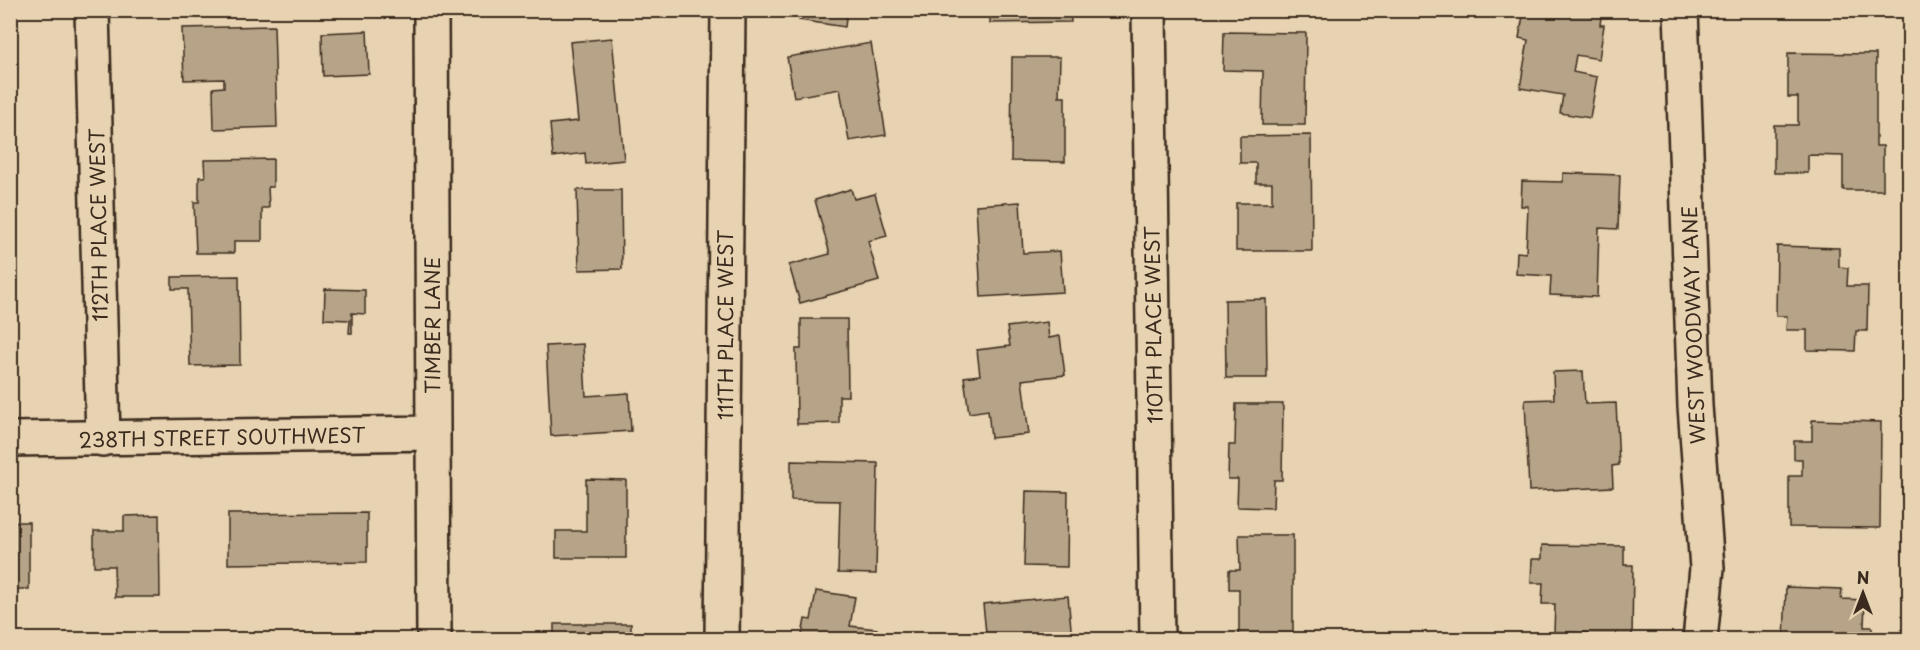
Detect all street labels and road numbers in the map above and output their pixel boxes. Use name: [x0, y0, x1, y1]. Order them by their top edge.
street label: 112TH PLACE WEST: [81, 128, 115, 322]
street label: WEST WOODWAY LANE: [1674, 205, 1712, 445]
street label: 110TH PLACE WEST: [1136, 225, 1170, 424]
street label: 111TH PLACE WEST: [710, 230, 740, 420]
street label: TIMBER LANE: [417, 256, 447, 394]
street label: 238TH STREET SOUTHWEST: [78, 419, 366, 454]

